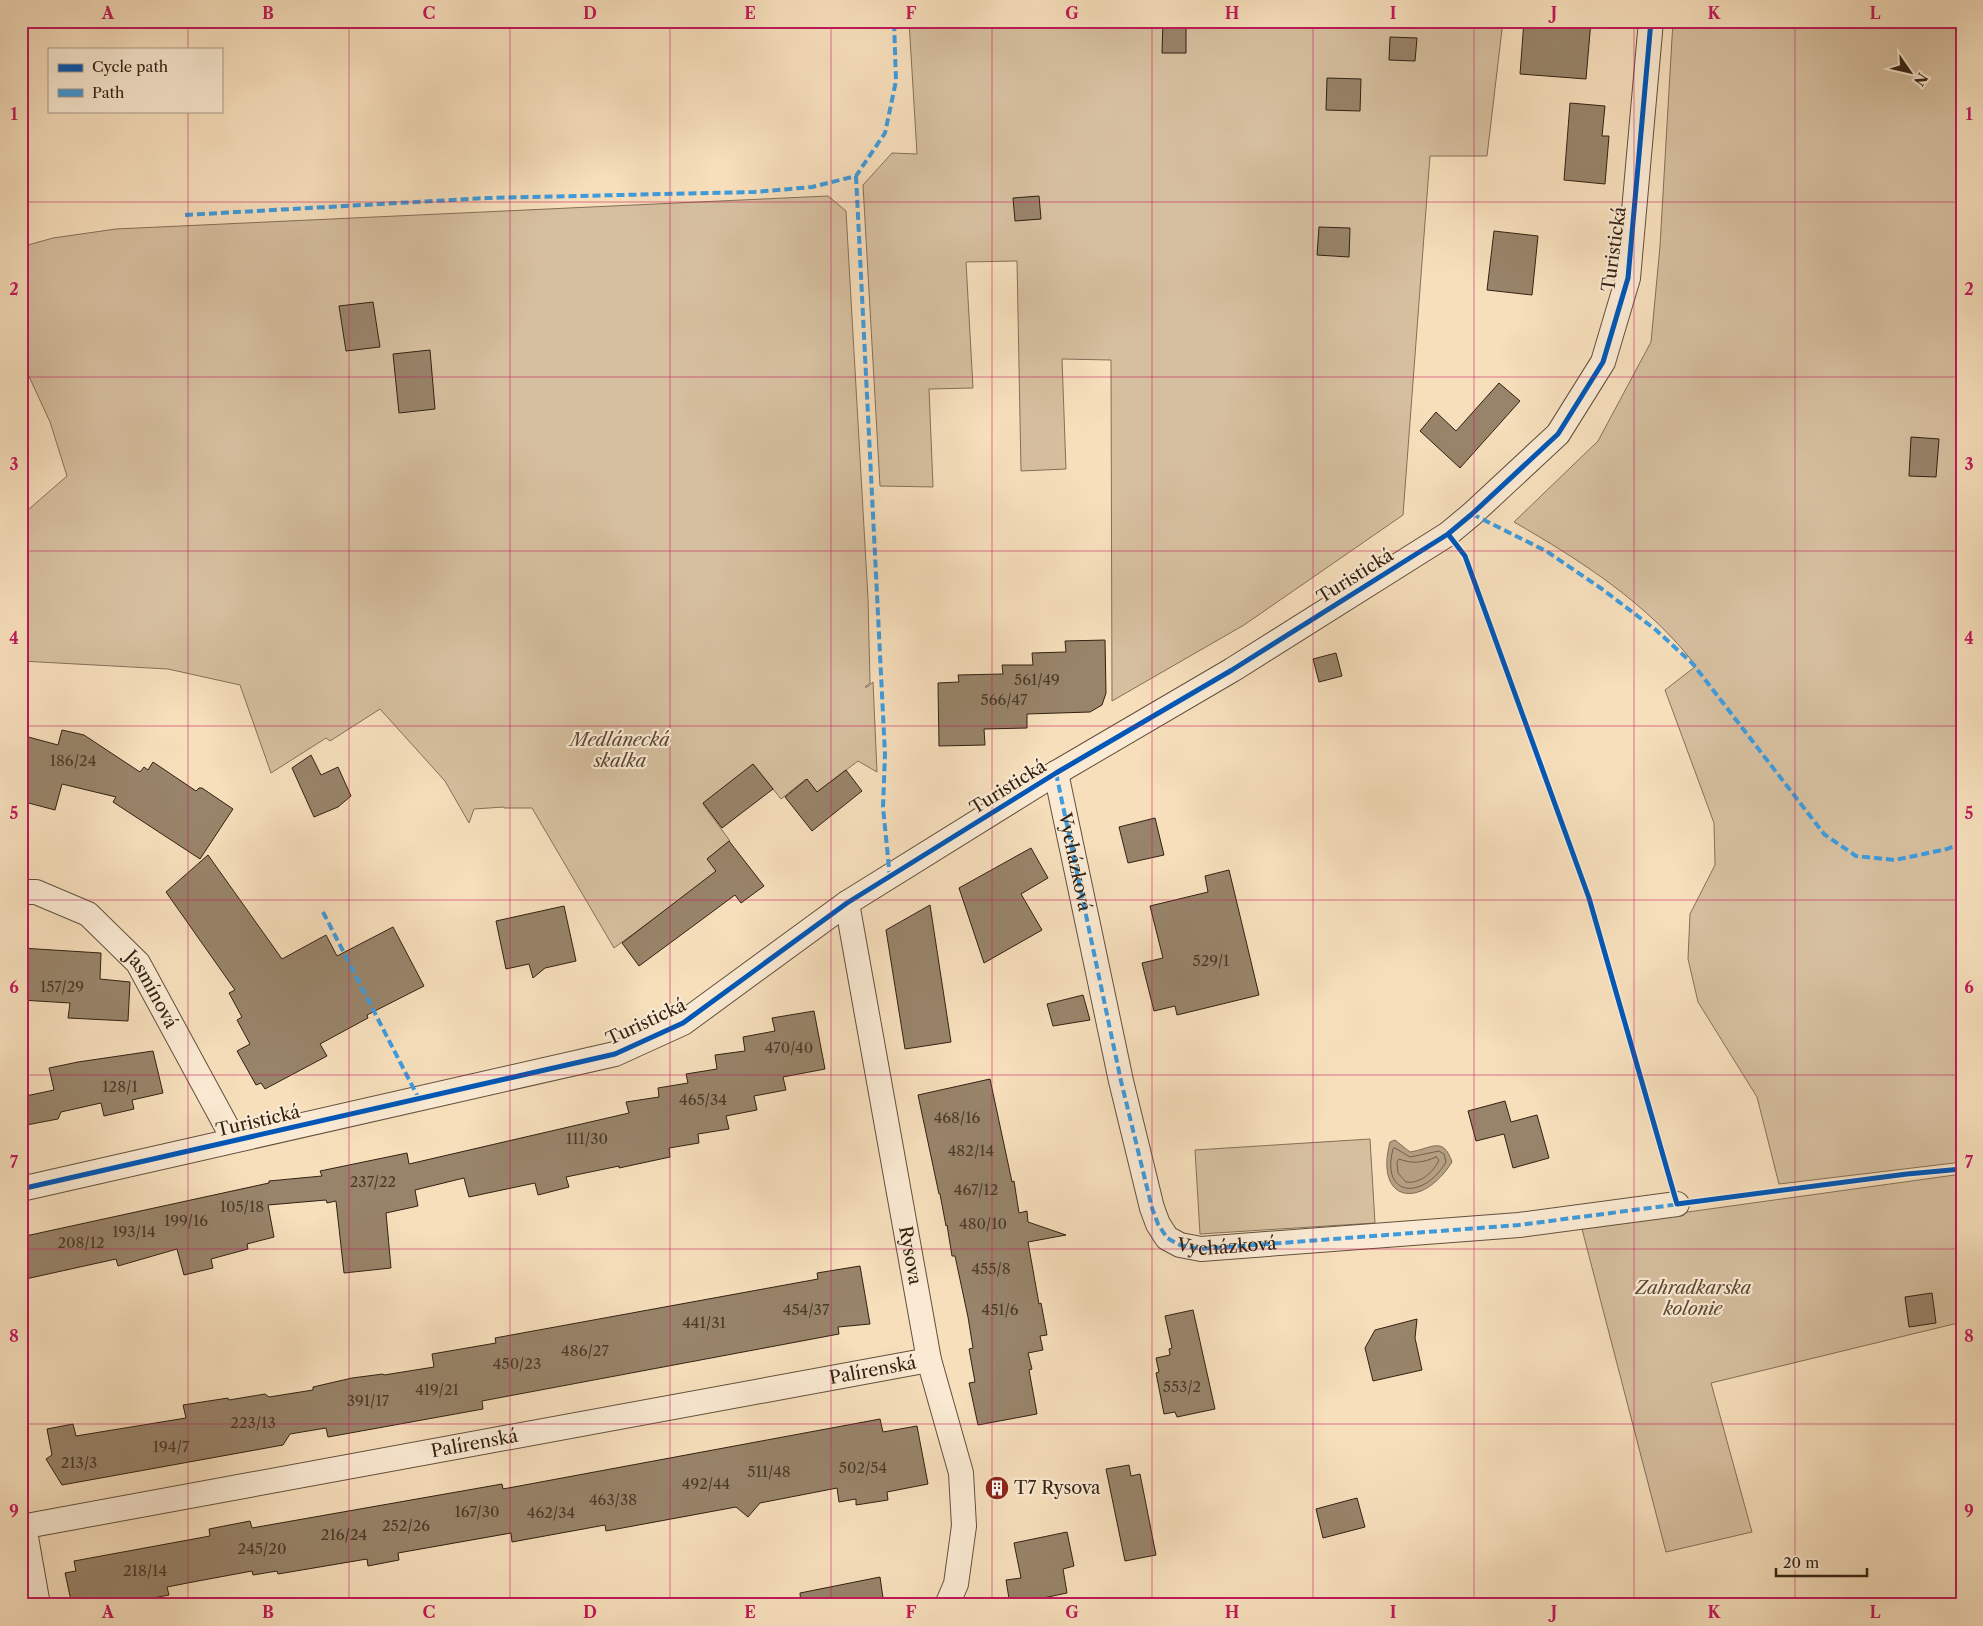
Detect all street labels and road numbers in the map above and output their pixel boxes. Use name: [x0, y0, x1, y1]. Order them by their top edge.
street label: Turistická: [1597, 205, 1631, 293]
street label: Turistická: [1313, 544, 1398, 608]
street label: Turistická: [966, 755, 1051, 819]
street label: Vycházková: [1053, 810, 1096, 914]
street label: Jasmínová: [118, 944, 183, 1033]
street label: Turistická: [603, 994, 690, 1050]
street label: Turistická: [214, 1101, 303, 1141]
street label: Rysova: [894, 1224, 926, 1287]
street label: Vycházková: [1174, 1232, 1278, 1260]
street label: Palírenská: [827, 1351, 919, 1389]
street label: Palírenská: [429, 1425, 520, 1462]

